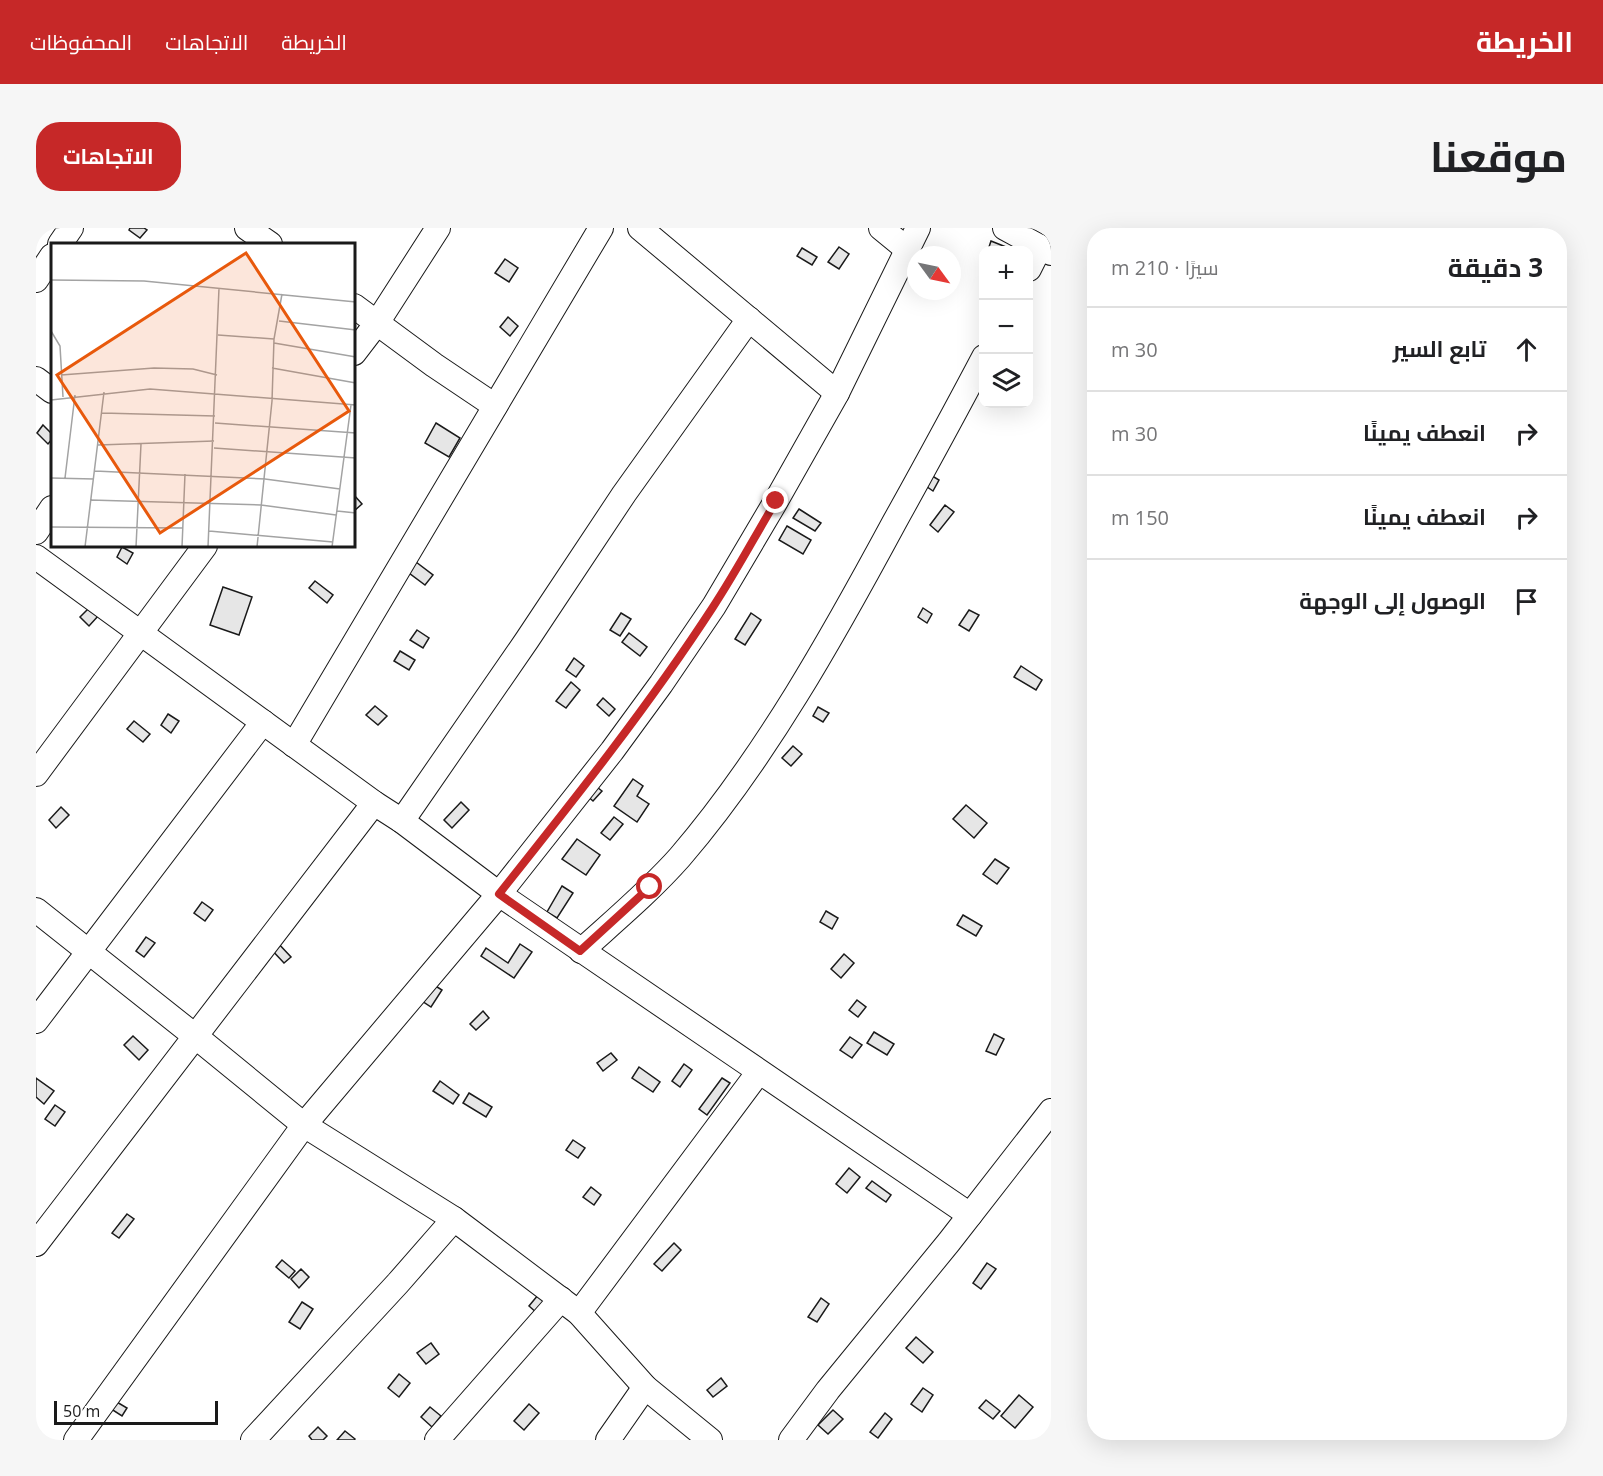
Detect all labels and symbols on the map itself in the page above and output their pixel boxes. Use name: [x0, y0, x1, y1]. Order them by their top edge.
inset map: [51, 243, 356, 548]
north arrow: [907, 246, 961, 300]
route end: [762, 487, 788, 513]
route start: [636, 873, 662, 899]
scale bar: [54, 1398, 218, 1426]

